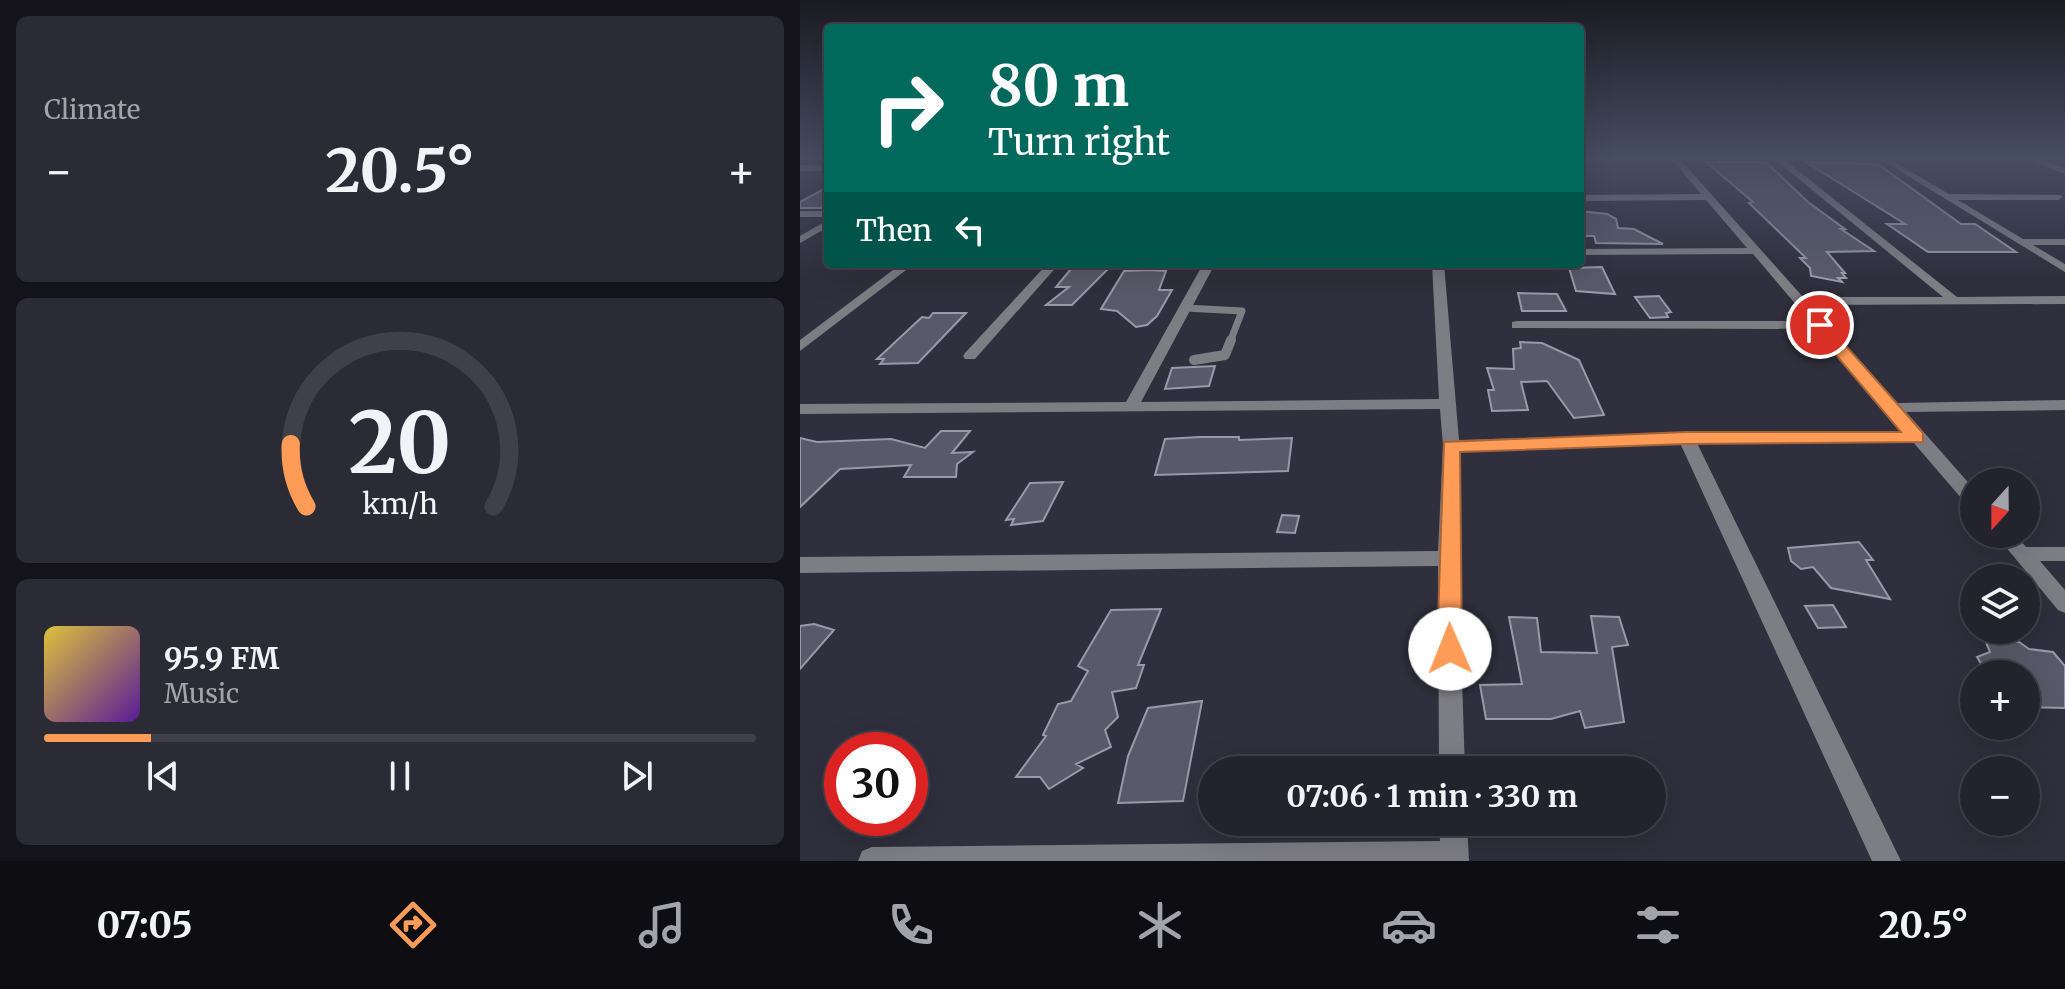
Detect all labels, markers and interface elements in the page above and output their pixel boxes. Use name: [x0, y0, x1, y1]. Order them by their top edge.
text: 80 m: [988, 51, 1129, 121]
icon: right: [856, 56, 960, 160]
text: Climate: [44, 93, 140, 126]
text: Turn right: [988, 120, 1170, 165]
text: 20.5°: [325, 133, 475, 208]
text: −: [44, 144, 73, 199]
text: +: [727, 144, 756, 199]
icon: left: [948, 208, 992, 252]
text: Then: [856, 211, 932, 249]
pin: [1786, 291, 1854, 359]
icon: arrive: [1798, 303, 1842, 347]
text: 20: [349, 390, 451, 495]
north arrow: [1960, 468, 2040, 548]
map controls: [1960, 468, 2040, 836]
text: km/h: [362, 486, 438, 522]
button: layers: [1960, 564, 2040, 644]
position arrow: [1408, 607, 1492, 691]
text: 95.9 FM: [164, 639, 279, 677]
button: +: [1960, 660, 2040, 740]
text: Music: [164, 677, 239, 710]
speed limit sign: 30: [824, 732, 928, 836]
icon: previous: [141, 754, 185, 798]
icon: pause: [378, 754, 422, 798]
icon: next: [615, 754, 659, 798]
button: −: [1960, 756, 2040, 836]
text: 07:06 · 1 min · 330 m: [1286, 777, 1578, 815]
icon: directions: [385, 897, 441, 953]
icon: music: [634, 897, 690, 953]
icon: phone: [883, 897, 939, 953]
icon: climate: [1132, 897, 1188, 953]
icon: car: [1381, 897, 1437, 953]
icon: filters: [1630, 897, 1686, 953]
text: 07:05: [96, 903, 192, 948]
text: 20.5°: [1879, 903, 1969, 948]

